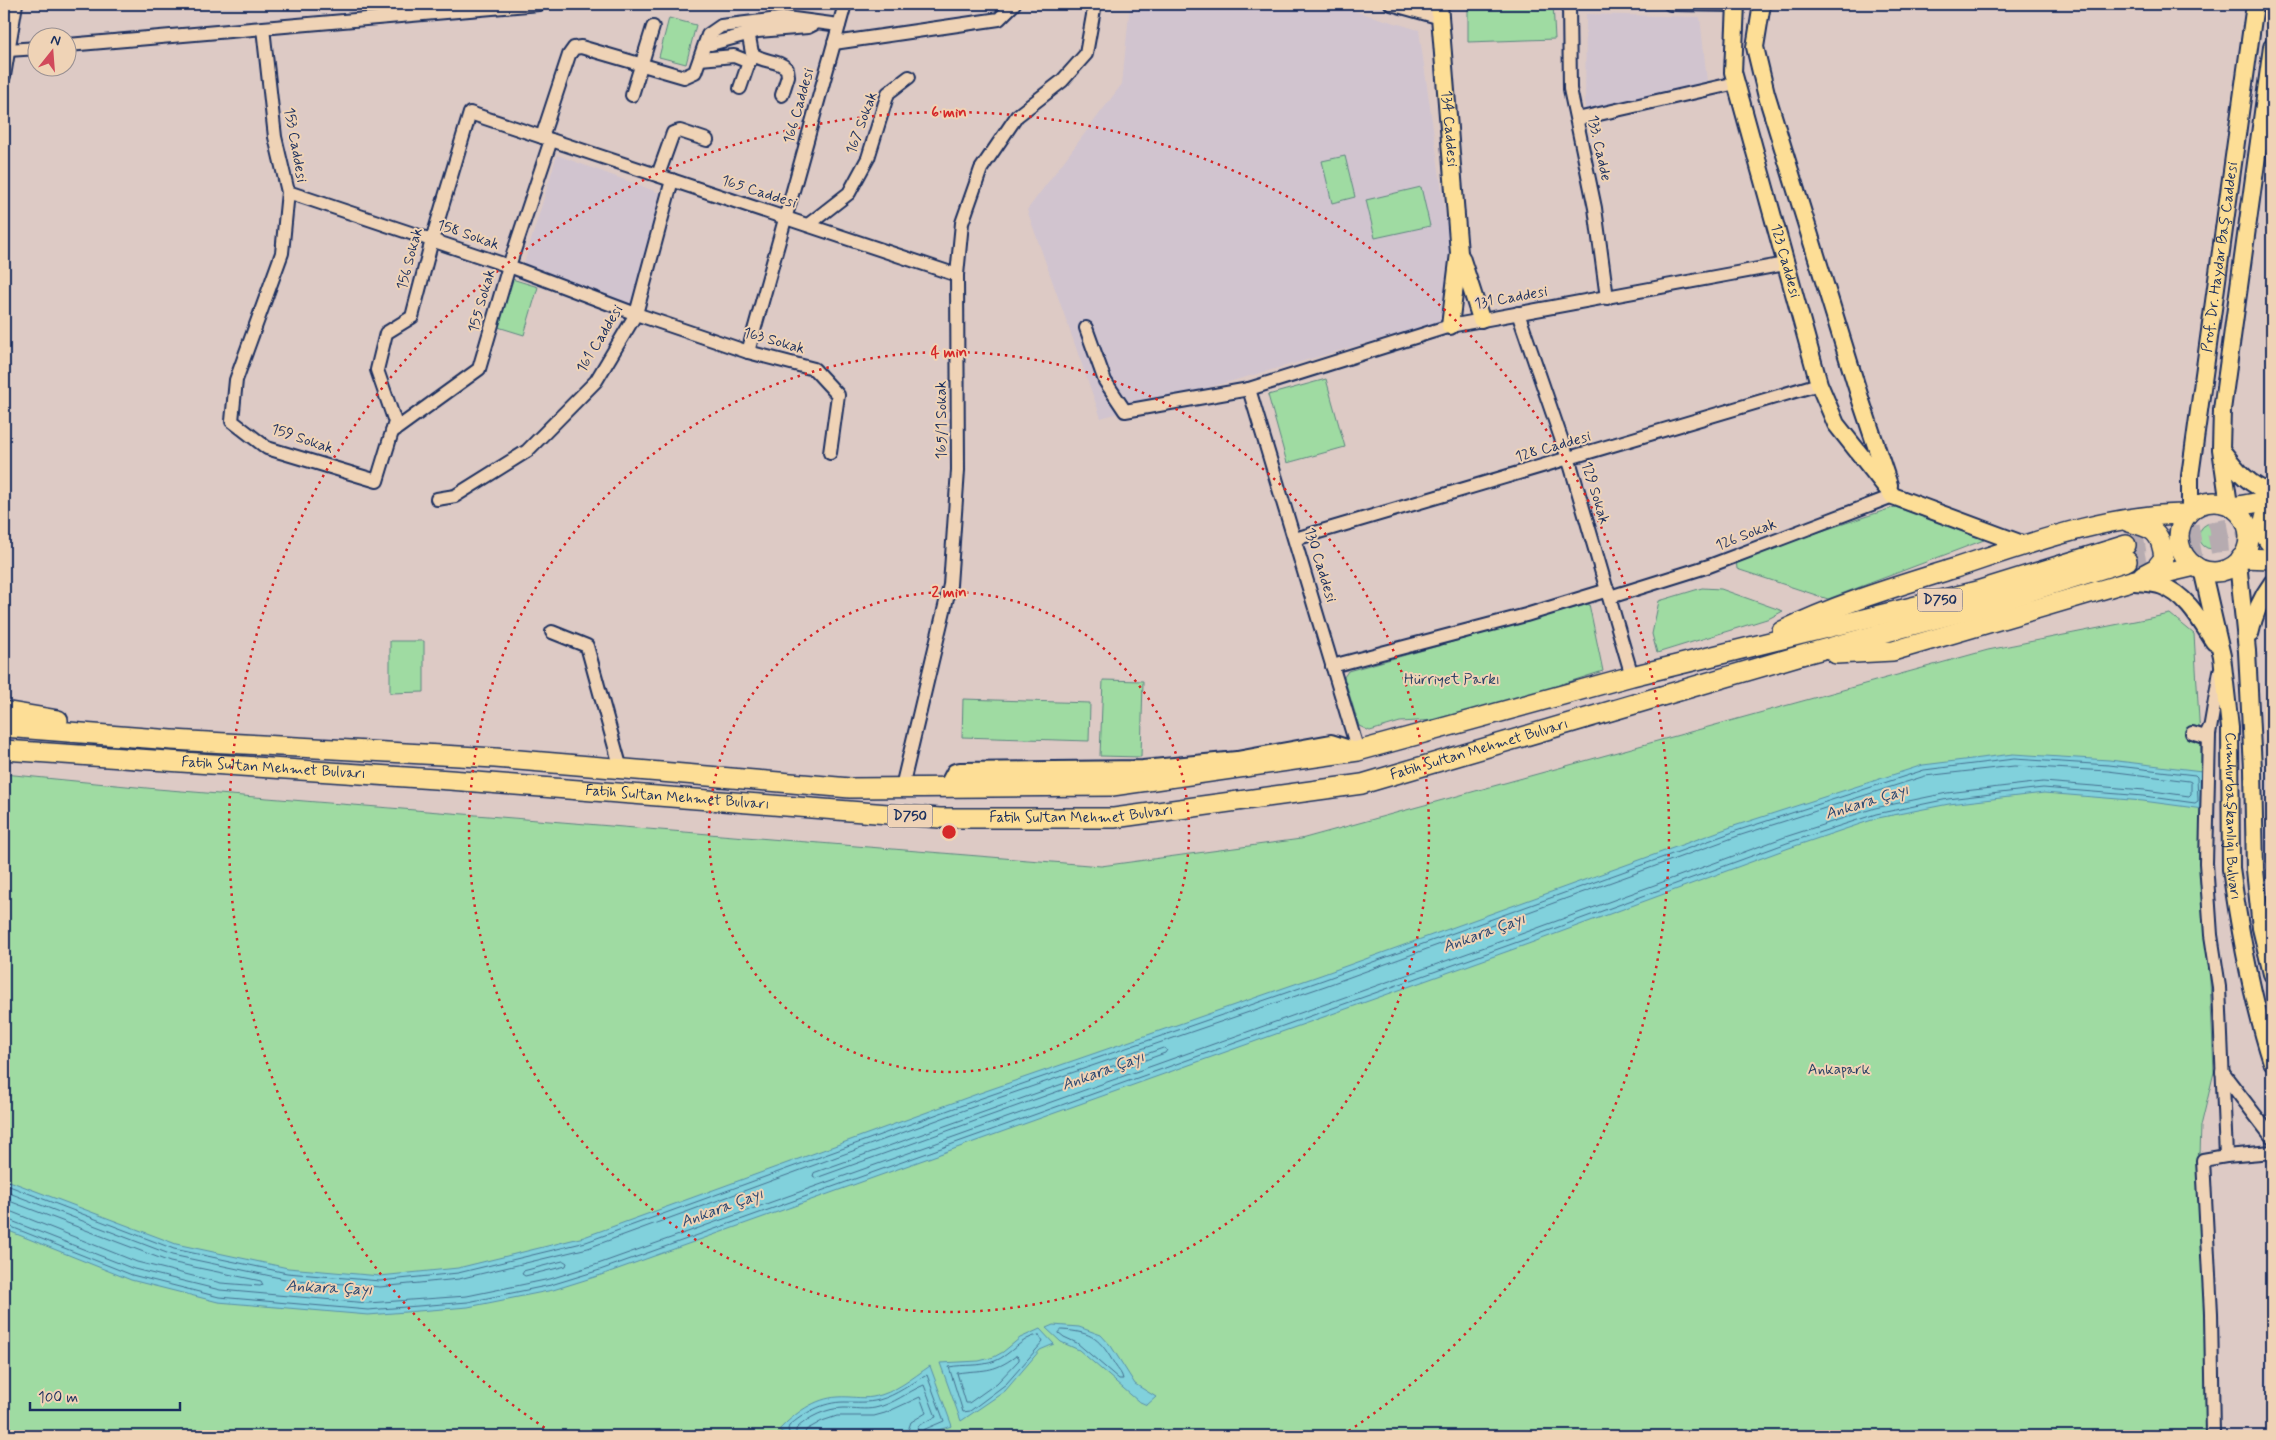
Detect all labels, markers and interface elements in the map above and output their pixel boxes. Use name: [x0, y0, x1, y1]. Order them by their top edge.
north arrow: [28, 28, 78, 78]
text: N: [48, 31, 63, 50]
street label: 166 Caddesi: [779, 66, 819, 146]
street label: 167 Sokak: [841, 89, 883, 157]
street label: 134 Caddesi: [1436, 89, 1462, 168]
text: 6 min: [931, 103, 967, 123]
street label: 153 Caddesi: [279, 106, 311, 184]
street label: 133. Cadde: [1582, 113, 1616, 183]
street label: Prof. Dr. Haydar Baş Caddesi: [2197, 161, 2243, 353]
street label: 165 Caddesi: [719, 170, 799, 214]
street label: 158 Sokak: [434, 215, 502, 255]
street label: 123 Caddesi: [1765, 222, 1805, 300]
street label: 156 Sokak: [392, 226, 428, 292]
street label: 155 Sokak: [463, 267, 501, 335]
street label: 131 Caddesi: [1473, 282, 1549, 314]
street label: 161 Caddesi: [572, 301, 628, 377]
street label: 163 Sokak: [741, 323, 807, 359]
text: 4 min: [931, 343, 967, 363]
street label: 165/1 Sokak: [932, 381, 952, 459]
street label: 159 Sokak: [268, 419, 336, 459]
street label: 128 Caddesi: [1513, 427, 1593, 467]
street label: 129 Sokak: [1576, 459, 1614, 527]
street label: 126 Sokak: [1713, 514, 1779, 556]
street label: 130 Caddesi: [1299, 525, 1341, 605]
text: 2 min: [931, 583, 967, 603]
road number: D750: [1918, 588, 1962, 612]
park label: Hürriyet Parkı: [1404, 670, 1500, 690]
street label: Fatih Sultan Mehmet Bulvarı: [1388, 714, 1571, 785]
street label: Cumhurbaşkanlığı Bulvarı: [2220, 732, 2245, 901]
street label: Fatih Sultan Mehmet Bulvarı: [181, 752, 366, 784]
water label: Ankara Çayı: [1823, 779, 1912, 825]
street label: Fatih Sultan Mehmet Bulvarı: [584, 781, 770, 815]
street label: Fatih Sultan Mehmet Bulvarı: [989, 800, 1175, 828]
road number: D750: [888, 804, 932, 828]
centre of rings: [940, 823, 958, 841]
water label: Ankara Çayı: [1440, 908, 1529, 958]
water label: Ankara Çayı: [1059, 1046, 1148, 1096]
park label: Ankapark: [1808, 1060, 1871, 1080]
water label: Ankara Çayı: [678, 1183, 767, 1233]
water label: Ankara Çayı: [285, 1275, 373, 1301]
scale bar: [30, 1380, 180, 1412]
text: 100 m: [38, 1388, 78, 1408]

